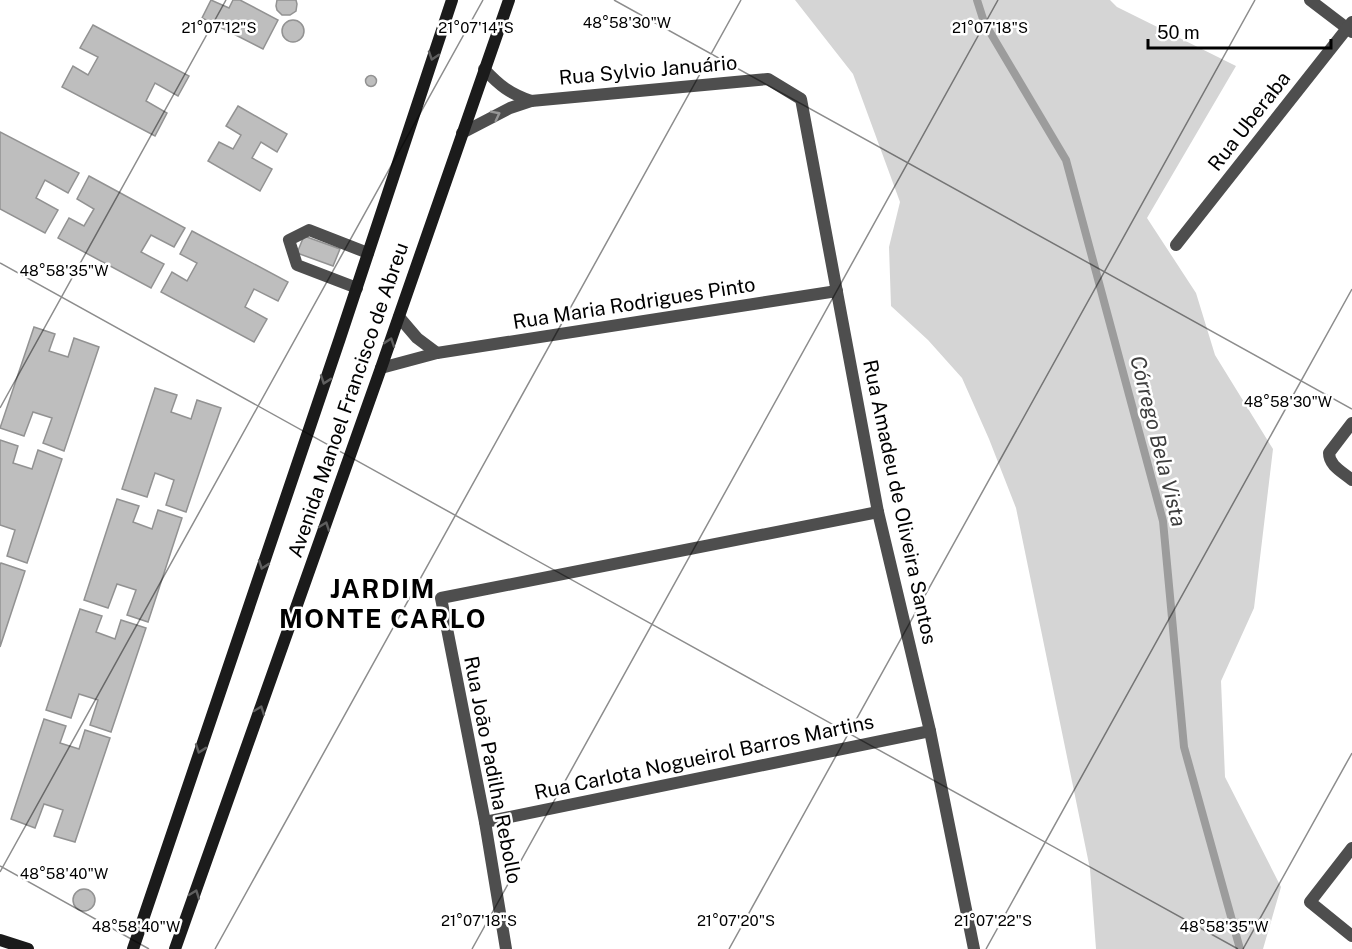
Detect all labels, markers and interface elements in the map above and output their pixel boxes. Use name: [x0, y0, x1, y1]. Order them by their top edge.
scale bar: [1148, 12, 1331, 50]
text: 48°58'30"W: [583, 14, 671, 31]
text: 21°07'12"S: [181, 19, 257, 36]
text: 21°07'14"S: [438, 19, 514, 36]
text: 21°07'18"S: [952, 19, 1028, 36]
text: 50 m: [1157, 22, 1200, 43]
one-way arrow: [428, 50, 441, 60]
street label: Rua Sylvio Januário: [558, 50, 738, 90]
street label: Rua Uberaba: [1203, 67, 1295, 175]
one-way arrow: [489, 111, 500, 122]
street label: Avenida Manoel Francisco de Abreu: [283, 239, 413, 561]
text: 48°58'35"W: [20, 262, 108, 279]
street label: Rua Maria Rodrigues Pinto: [511, 272, 757, 334]
one-way arrow: [383, 338, 395, 348]
water label: Córrego Bela Vista: [1125, 353, 1192, 529]
street label: Rua Amadeu de Oliveira Santos: [858, 357, 942, 647]
one-way arrow: [320, 374, 333, 385]
text: 48°58'30"W: [1244, 393, 1332, 410]
one-way arrow: [318, 521, 331, 532]
one-way arrow: [257, 559, 270, 570]
district label: JARDIM MONTE CARLO: [279, 573, 487, 634]
street label: Rua João Padilha Rebollo: [459, 654, 527, 886]
one-way arrow: [252, 705, 265, 716]
street label: Rua Carlota Nogueirol Barros Martins: [532, 709, 876, 805]
one-way arrow: [195, 743, 208, 754]
text: 48°58'40"W: [20, 865, 108, 882]
one-way arrow: [187, 889, 200, 900]
text: 21°07'18"S: [441, 912, 517, 929]
text: 21°07'20"S: [697, 912, 775, 929]
text: 21°07'22"S: [954, 912, 1032, 929]
text: 48°58'40"W: [92, 918, 180, 935]
text: 48°58'35"W: [1180, 918, 1268, 935]

